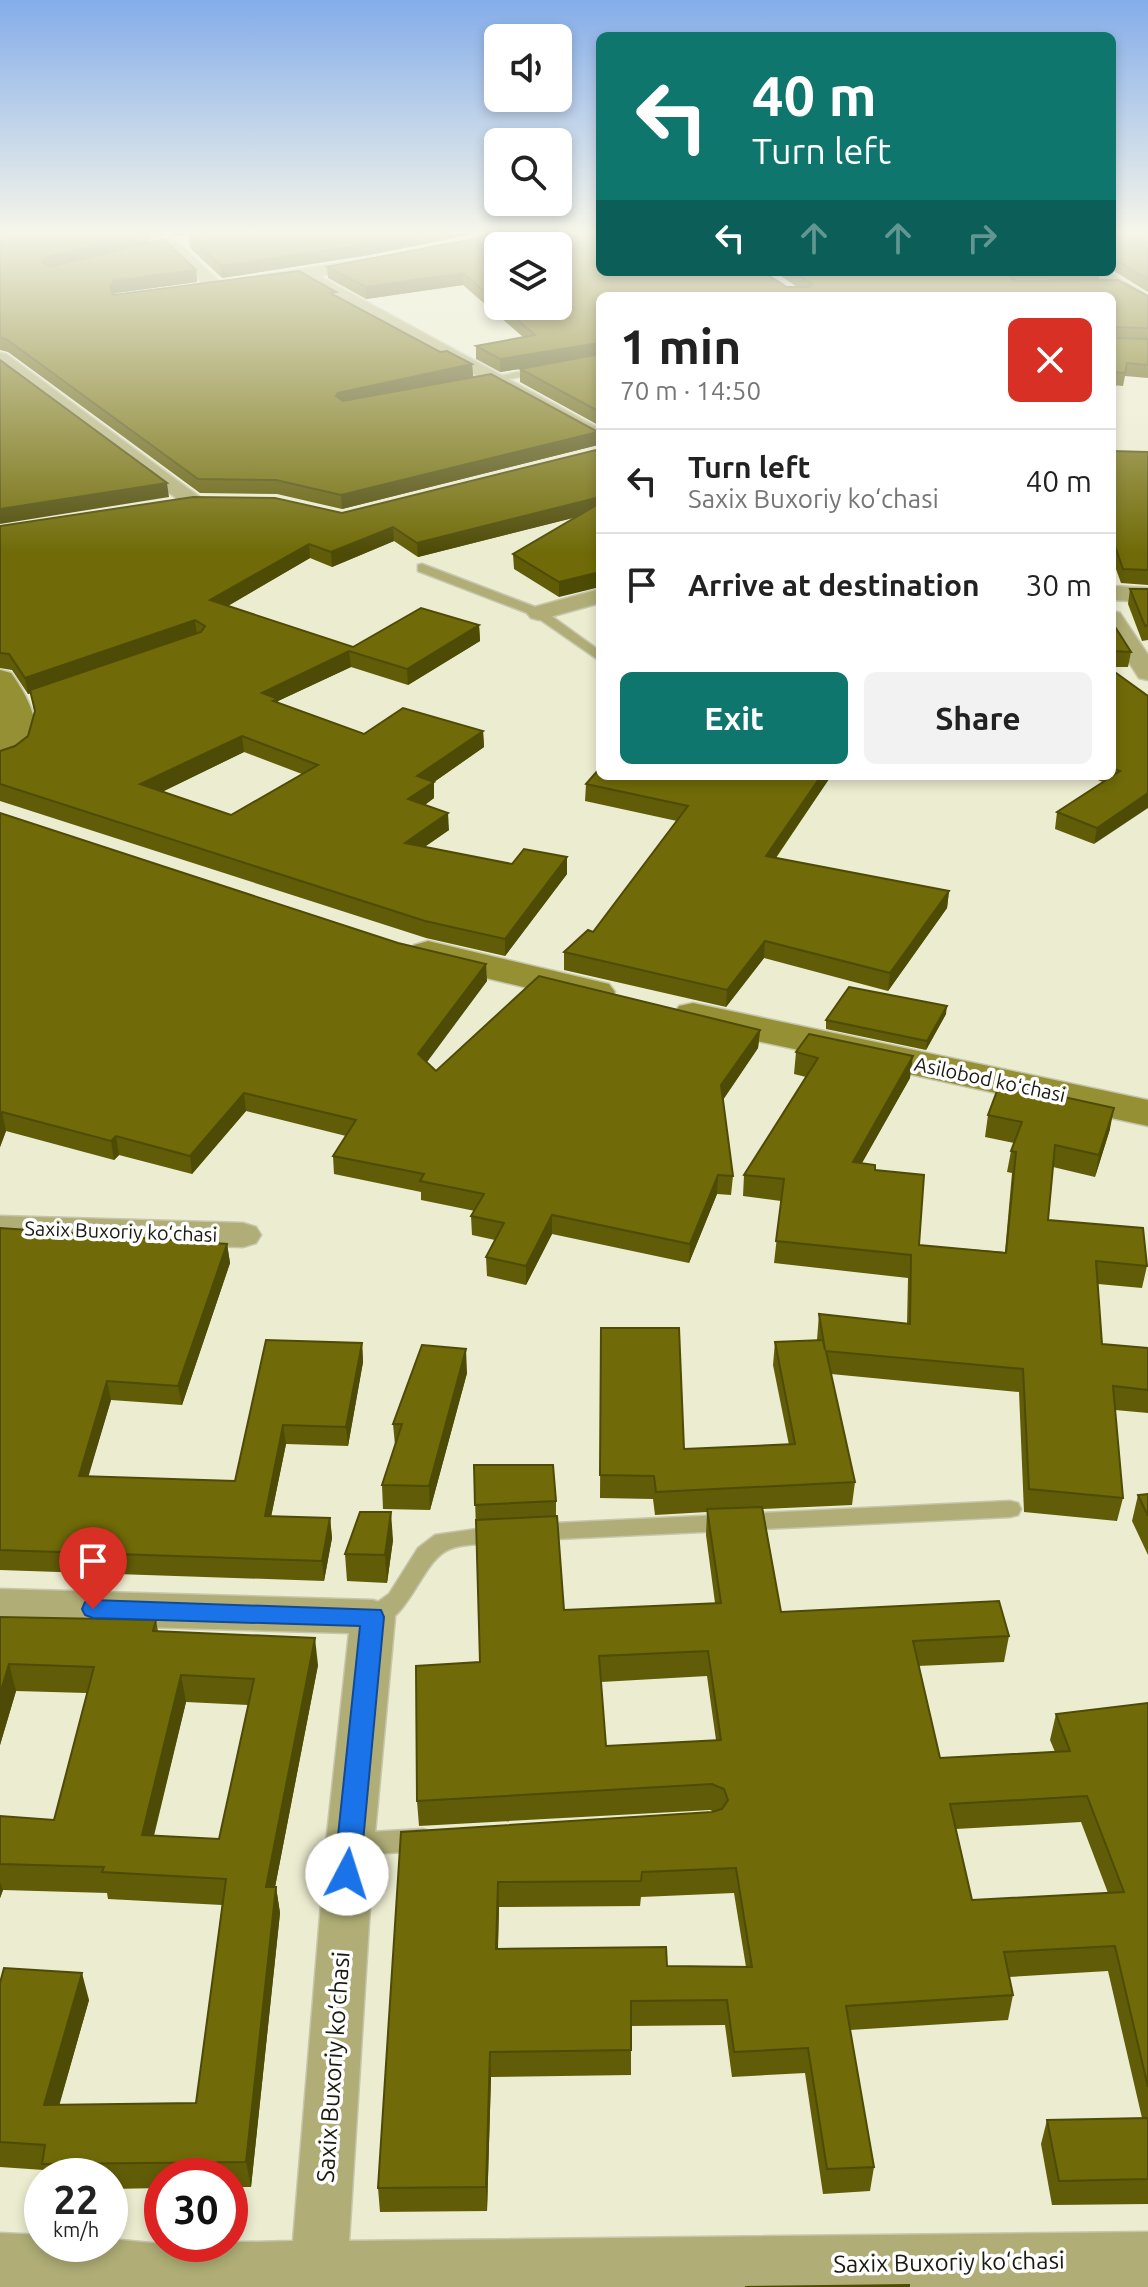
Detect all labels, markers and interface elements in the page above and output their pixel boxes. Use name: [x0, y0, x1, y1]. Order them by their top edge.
map controls: [484, 24, 572, 320]
button: sound: [484, 24, 572, 112]
icon: left: [620, 64, 724, 168]
text: 40 m: [752, 64, 877, 127]
button: search: [484, 128, 572, 216]
text: Turn left: [752, 130, 891, 171]
icon: left: [708, 216, 752, 260]
icon: ahead: [792, 216, 836, 260]
icon: ahead: [876, 216, 920, 260]
icon: right: [960, 216, 1004, 260]
button: layers: [484, 232, 572, 320]
button: close: [1008, 318, 1092, 402]
text: 1 min: [620, 319, 741, 373]
text: 70 m · 14:50: [620, 376, 761, 405]
text: Turn left: [688, 450, 810, 484]
icon: left: [620, 459, 664, 503]
text: 40 m: [1025, 464, 1092, 498]
text: Saxix Buxoriy ko‘chasi: [688, 484, 939, 513]
icon: arrive: [620, 563, 664, 607]
text: Arrive at destination: [688, 568, 980, 602]
text: 30 m: [1025, 568, 1092, 602]
button: Exit: [620, 672, 848, 764]
button: Share: [864, 672, 1092, 764]
street label: Asilobod koʻchasi: [912, 1052, 1068, 1106]
street label: Saxix Buxoriy ko‘chasi: [24, 1216, 218, 1246]
pin: [59, 1527, 127, 1609]
icon: arrive: [71, 1539, 115, 1583]
position arrow: [305, 1832, 389, 1916]
street label: Saxix Buxoriy ko‘chasi: [311, 1951, 355, 2183]
speed limit sign: 30: [144, 2158, 248, 2262]
text: 22: [53, 2177, 99, 2222]
text: km/h: [53, 2218, 99, 2241]
street label: Saxix Buxoriy ko‘chasi: [833, 2246, 1065, 2278]

